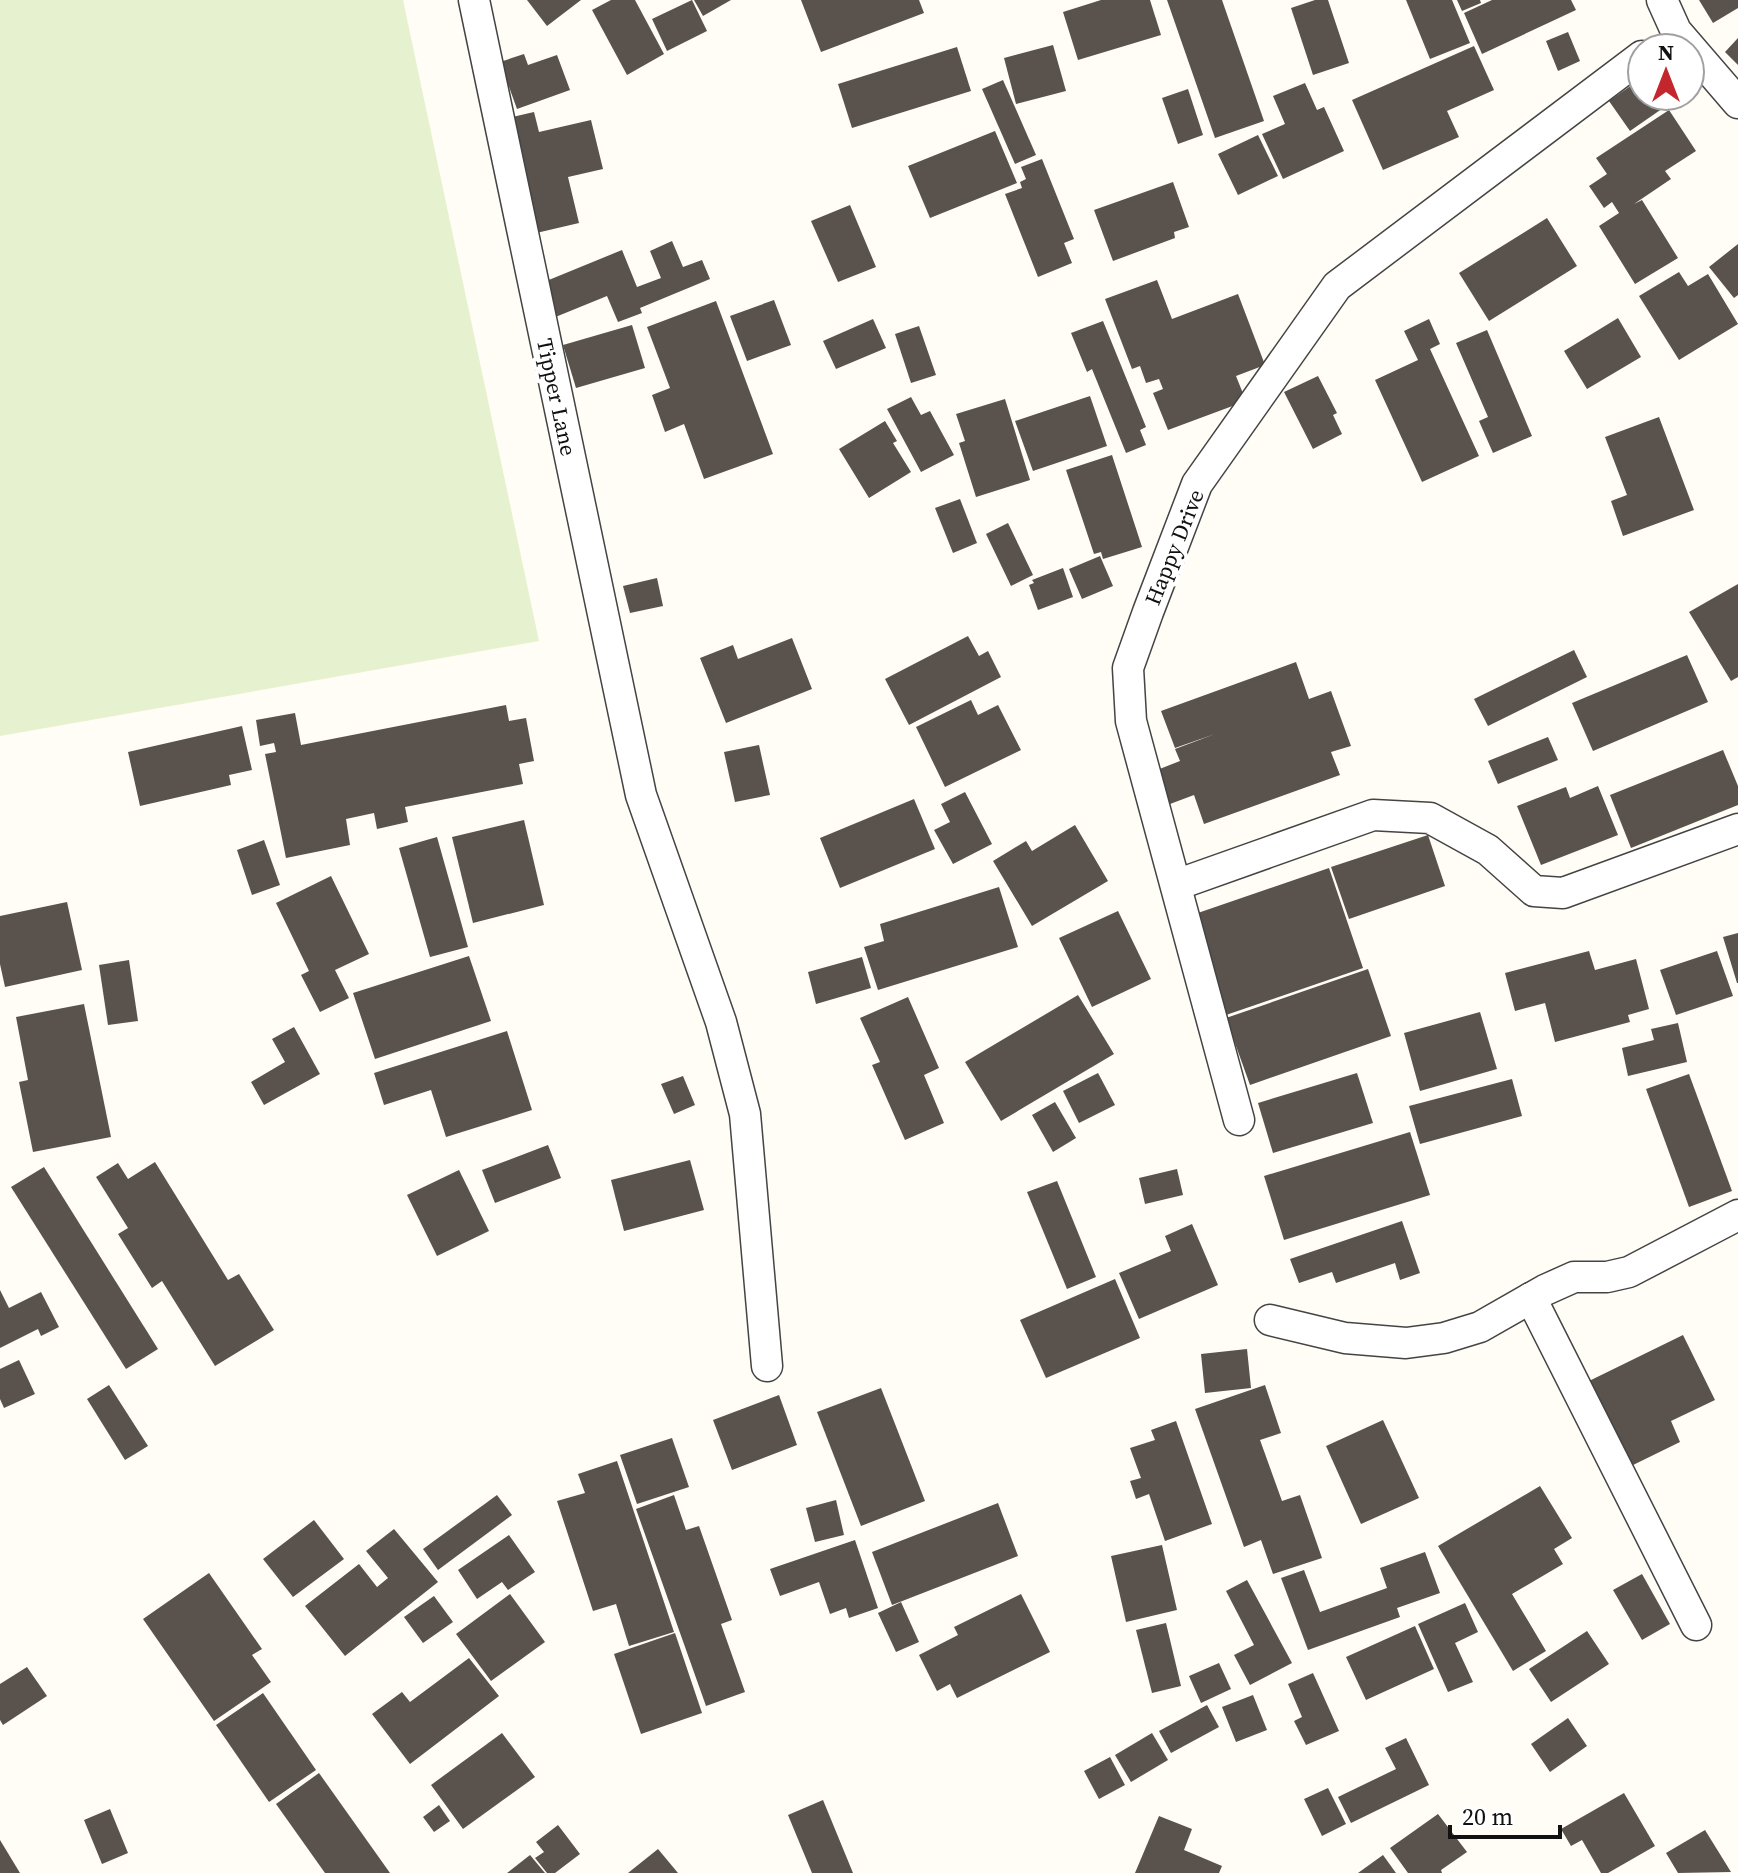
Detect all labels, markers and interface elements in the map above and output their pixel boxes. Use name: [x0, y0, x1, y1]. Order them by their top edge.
north arrow: [1626, 32, 1706, 112]
text: N: [1658, 37, 1674, 67]
street label: Tipper Lane: [530, 335, 584, 459]
street label: Happy Drive: [1137, 485, 1211, 609]
scale bar: [1450, 1789, 1560, 1839]
text: 20 m: [1462, 1800, 1513, 1833]

